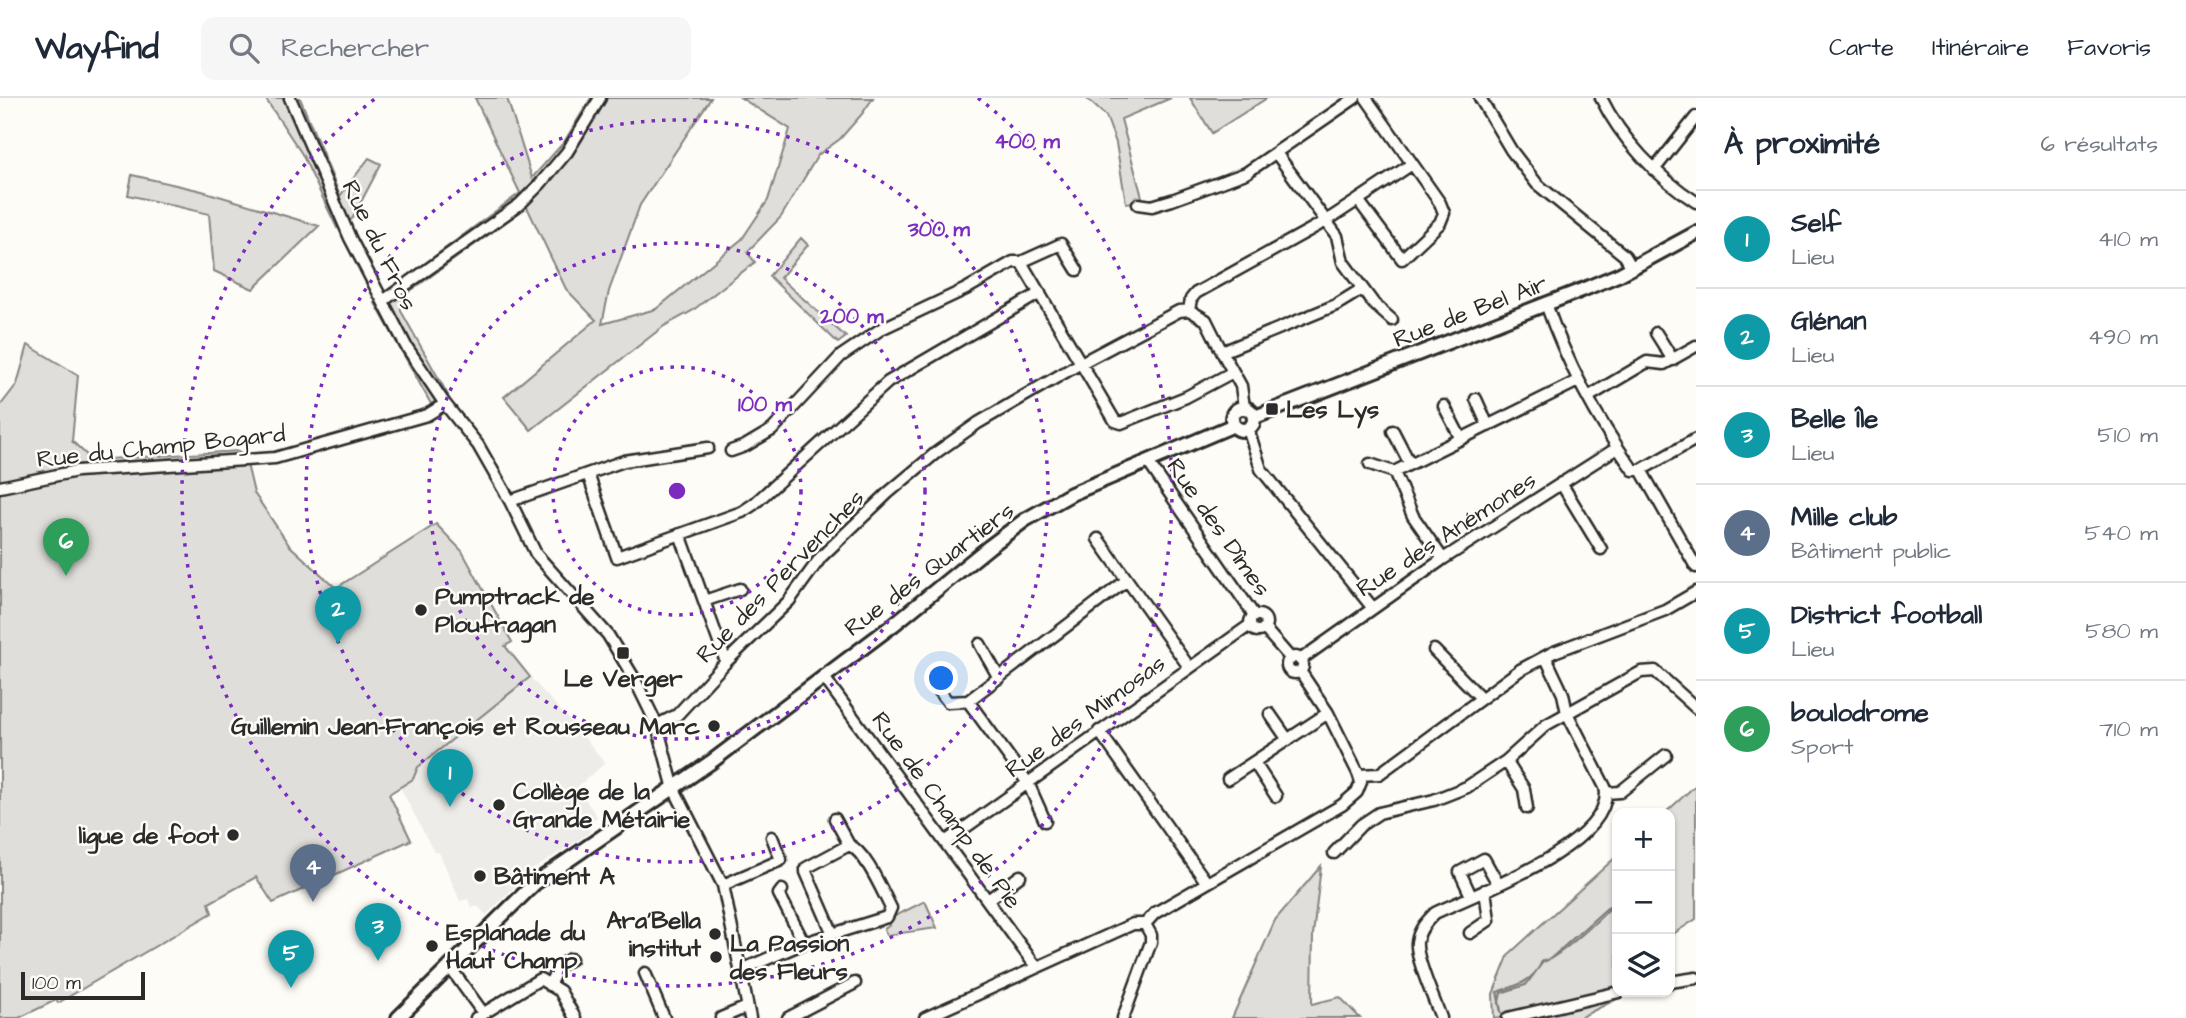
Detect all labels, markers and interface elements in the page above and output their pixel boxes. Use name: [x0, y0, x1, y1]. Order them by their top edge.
search box: [201, 17, 691, 80]
text: Wayfind: [35, 25, 159, 71]
icon: search: [225, 29, 263, 67]
text: Rechercher: [281, 30, 429, 66]
text: Carte: [1829, 31, 1894, 65]
text: Itinéraire: [1932, 31, 2029, 65]
text: Favoris: [2067, 31, 2151, 65]
text: À proximité: [1724, 123, 1880, 165]
text: 400 m: [994, 127, 1060, 156]
text: 6 résultats: [2041, 128, 2158, 160]
street label: Rue du Fros: [333, 174, 425, 316]
text: Self: [1791, 205, 1841, 241]
text: 300 m: [907, 215, 971, 244]
text: 1: [1746, 223, 1748, 255]
text: 410 m: [2098, 223, 2158, 255]
text: Lieu: [1791, 241, 1835, 273]
street label: Rue de Bel Air: [1388, 267, 1552, 357]
text: 200 m: [819, 302, 884, 331]
text: Glénan: [1791, 303, 1866, 339]
text: 2: [1740, 321, 1754, 353]
text: 490 m: [2088, 321, 2158, 353]
text: Lieu: [1791, 339, 1835, 371]
text: 100 m: [738, 390, 793, 419]
place label: Les Lys: [1286, 393, 1379, 429]
marker: Les Lys: [1264, 401, 1280, 417]
text: Belle Île: [1791, 401, 1878, 437]
street label: Rue du Champ Bogard: [35, 417, 287, 478]
text: 3: [1741, 419, 1753, 451]
text: 510 m: [2097, 419, 2158, 451]
text: Lieu: [1791, 437, 1835, 469]
street label: Rue des Dîmes: [1158, 452, 1278, 604]
street label: Rue des Anémones: [1350, 464, 1543, 606]
centre of rings: [665, 479, 689, 503]
street label: Rue des Pervenches: [689, 482, 873, 671]
street label: Rue des Quartiers: [837, 494, 1022, 645]
text: Mille club: [1791, 499, 1897, 535]
text: 4: [1739, 517, 1755, 549]
text: 540 m: [2084, 517, 2158, 549]
pin: 6: [43, 518, 89, 576]
text: Bâtiment public: [1791, 535, 1951, 567]
place label: Pumptrack de Ploufragan: [435, 580, 595, 643]
pin: 2: [315, 586, 361, 644]
text: District football: [1791, 597, 1982, 633]
marker: Pumptrack de Ploufragan: [413, 602, 429, 618]
text: 5: [1739, 615, 1755, 647]
text: 580 m: [2085, 615, 2158, 647]
text: Lieu: [1791, 633, 1835, 665]
marker: Le Verger: [615, 645, 631, 661]
street label: Rue des Mimosas: [998, 647, 1173, 787]
your location: [924, 661, 958, 695]
place label: Le Verger: [563, 662, 683, 697]
text: boulodrome: [1791, 695, 1929, 731]
street label: Rue de Champ de Pie: [863, 705, 1029, 916]
place label: Guillemin Jean-François et Rousseau Marc: [231, 710, 700, 744]
text: 6: [1740, 713, 1754, 745]
text: 710 m: [2099, 713, 2158, 745]
marker: Guillemin Jean-François et Rousseau Marc: [706, 718, 722, 734]
text: Sport: [1791, 731, 1854, 763]
pin: 1: [427, 749, 473, 807]
place label: Collège de la Grande Métairie: [513, 775, 690, 837]
marker: Collège de la Grande Métairie: [491, 797, 507, 813]
map controls: [1612, 808, 1675, 997]
button: +: [1612, 808, 1675, 871]
place label: ligue de foot: [79, 819, 219, 854]
marker: ligue de foot: [225, 827, 241, 843]
pin: 4: [290, 844, 336, 902]
place label: Bâtiment A: [494, 860, 616, 894]
marker: Bâtiment A: [472, 868, 488, 884]
button: −: [1612, 871, 1675, 934]
pin: 3: [355, 903, 401, 961]
place label: Ara'Bella institut: [606, 904, 702, 966]
place label: Esplanade du Haut Champ: [446, 916, 585, 978]
marker: Ara'Bella institut: [707, 926, 723, 942]
place label: La Passion des Fleurs: [729, 927, 849, 989]
pin: 5: [268, 930, 314, 988]
button: layers: [1612, 934, 1675, 997]
marker: Esplanade du Haut Champ: [424, 938, 440, 954]
marker: La Passion des Fleurs: [708, 949, 724, 965]
scale bar: [21, 969, 145, 1001]
text: 100 m: [32, 970, 81, 997]

